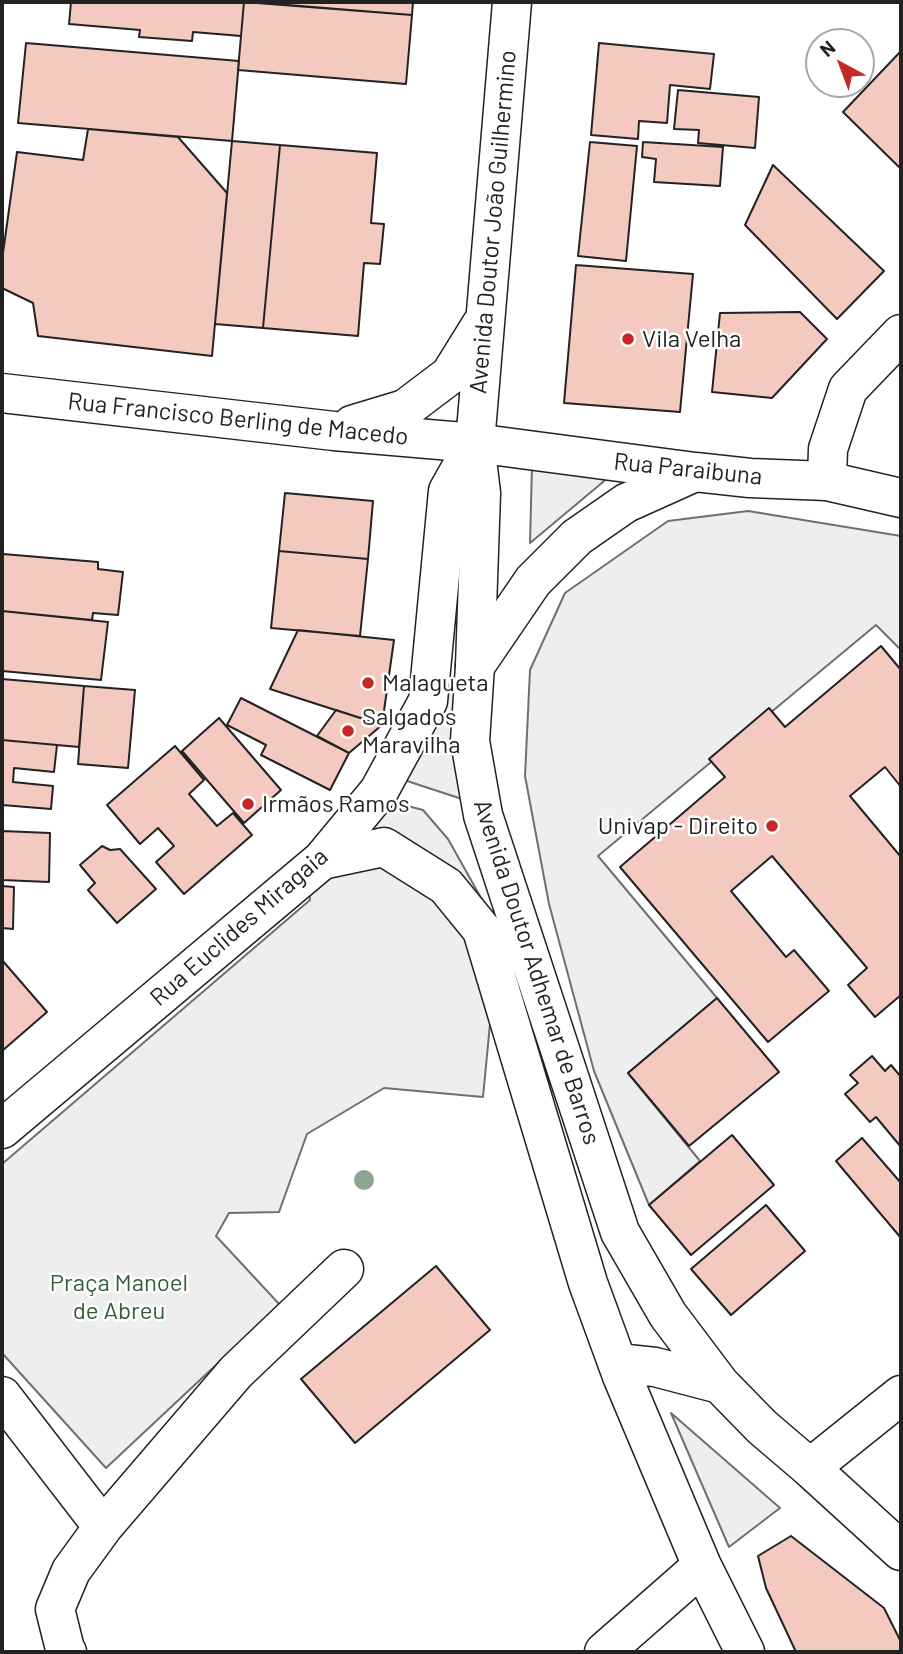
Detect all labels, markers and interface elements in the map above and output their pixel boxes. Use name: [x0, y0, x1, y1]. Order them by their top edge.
north arrow: [805, 28, 875, 98]
text: N: [815, 35, 840, 61]
street label: Avenida Doutor João Guilhermino: [464, 49, 522, 395]
place label: Vila Velha: [642, 325, 741, 353]
marker: Vila Velha: [620, 331, 636, 347]
street label: Rua Francisco Berling de Macedo: [66, 387, 410, 451]
street label: Rua Paraibuna: [612, 447, 764, 491]
place label: Malagueta: [382, 669, 489, 697]
marker: Malagueta: [360, 675, 376, 691]
place label: Salgados Maravilha: [362, 703, 460, 759]
marker: Salgados Maravilha: [340, 723, 356, 739]
place label: Irmãos Ramos: [262, 790, 410, 818]
marker: Irmãos Ramos: [240, 796, 256, 812]
street label: Avenida Doutor Adhemar de Barros: [468, 796, 606, 1148]
place label: Univap - Direito: [598, 812, 758, 840]
marker: Univap - Direito: [764, 818, 780, 834]
street label: Rua Euclides Miragaia: [144, 842, 334, 1012]
park label: Praça Manoel de Abreu: [50, 1269, 188, 1325]

